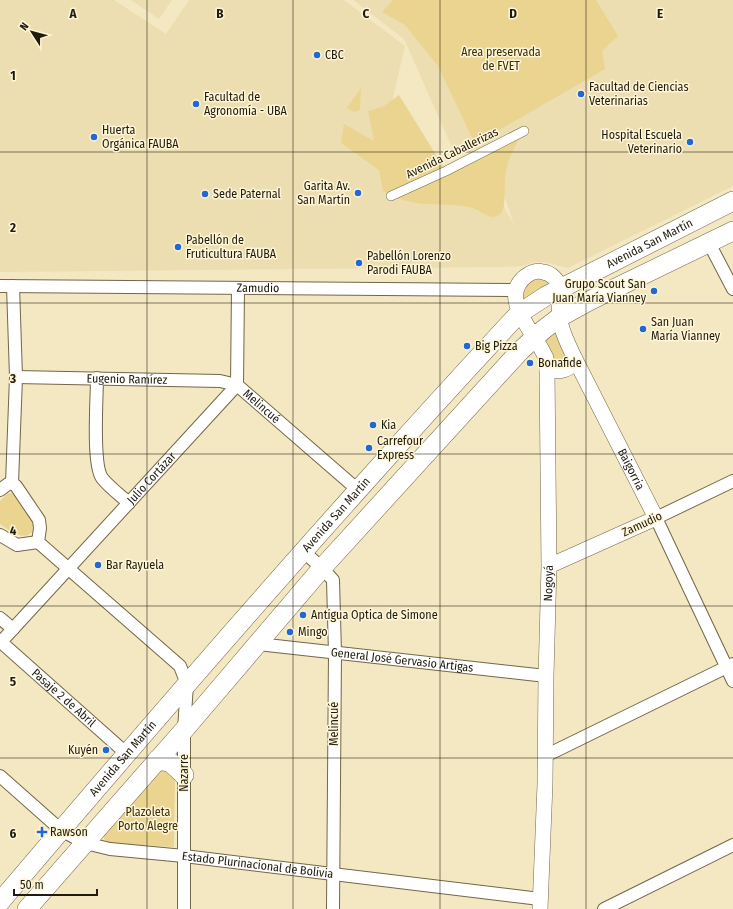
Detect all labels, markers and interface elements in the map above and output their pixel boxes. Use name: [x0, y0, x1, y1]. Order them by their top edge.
text: A: [68, 6, 77, 21]
text: B: [216, 6, 224, 21]
text: C: [363, 6, 370, 21]
text: D: [509, 6, 517, 21]
text: E: [657, 6, 663, 21]
north arrow: [12, 12, 52, 52]
text: N: [17, 20, 32, 33]
park label: Area preservada de FVET: [461, 45, 541, 73]
place label: CBC: [325, 48, 344, 62]
marker: CBC: [312, 50, 322, 60]
text: 1: [10, 68, 16, 83]
place label: Facultad de Ciencias Veterinarias: [589, 80, 689, 108]
marker: Facultad de Ciencias Veterinarias: [576, 89, 586, 99]
place label: Facultad de Agronomía - UBA: [204, 90, 288, 118]
marker: Facultad de Agronomía - UBA: [191, 99, 201, 109]
place label: Huerta Orgánica FAUBA: [102, 123, 179, 151]
street label: Avenida Caballerizas: [404, 125, 500, 181]
place label: Hospital Escuela Veterinario: [601, 128, 682, 156]
marker: Huerta Orgánica FAUBA: [89, 132, 99, 142]
marker: Hospital Escuela Veterinario: [685, 137, 695, 147]
place label: Garita Av. San Martín: [297, 179, 350, 207]
place label: Sede Paternal: [213, 187, 281, 201]
marker: Garita Av. San Martín: [353, 188, 363, 198]
marker: Sede Paternal: [200, 189, 210, 199]
street label: Avenida San Martín: [604, 216, 695, 271]
text: 2: [9, 220, 16, 235]
place label: Pabellón de Fruticultura FAUBA: [186, 233, 277, 261]
marker: Pabellón de Fruticultura FAUBA: [173, 242, 183, 252]
place label: Pabellón Lorenzo Parodi FAUBA: [367, 249, 451, 277]
marker: Pabellón Lorenzo Parodi FAUBA: [354, 258, 364, 268]
place label: Grupo Scout San Juan María Vianney: [552, 277, 647, 305]
street label: Zamudio: [237, 281, 279, 295]
marker: Grupo Scout San Juan María Vianney: [649, 286, 659, 296]
place label: San Juan María Vianney: [651, 315, 721, 343]
marker: San Juan María Vianney: [638, 324, 648, 334]
place label: Big Pizza: [475, 339, 518, 353]
marker: Big Pizza: [462, 341, 472, 351]
place label: Bonafide: [538, 356, 582, 370]
marker: Bonafide: [525, 358, 535, 368]
text: 3: [9, 371, 16, 386]
street label: Eugenio Ramírez: [87, 371, 168, 387]
street label: Melincué: [240, 387, 283, 426]
place label: Kia: [381, 418, 396, 432]
marker: Kia: [368, 420, 378, 430]
place label: Carrefour Express: [377, 434, 424, 462]
marker: Carrefour Express: [364, 443, 374, 453]
street label: Baigorria: [615, 446, 648, 492]
street label: Julio Cortázar: [124, 449, 179, 507]
street label: Avenida San Martín: [299, 474, 373, 555]
street label: Zamudio: [620, 509, 664, 539]
text: 4: [10, 523, 17, 538]
place label: Bar Rayuela: [106, 558, 164, 572]
marker: Bar Rayuela: [93, 560, 103, 570]
street label: Nogoyá: [541, 565, 556, 602]
place label: Antigua Optica de Simone: [311, 608, 438, 622]
marker: Antigua Optica de Simone: [298, 610, 308, 620]
place label: Mingo: [298, 625, 328, 639]
marker: Mingo: [285, 627, 295, 637]
street label: General José Gervasio Artigas: [330, 645, 474, 675]
street label: Pasaje 2 de Abril: [29, 666, 99, 730]
text: 5: [10, 674, 16, 689]
street label: Melincué: [327, 702, 341, 746]
street label: Avenida San Martín: [87, 718, 159, 799]
place label: Kuyén: [68, 743, 98, 757]
marker: Kuyén: [101, 745, 111, 755]
street label: Nazarre: [177, 754, 191, 792]
park label: Plazoleta Porto Alegre: [118, 805, 178, 833]
place label: Rawson: [50, 825, 88, 839]
text: 6: [10, 826, 17, 841]
marker: Rawson: [37, 827, 47, 837]
street label: Estado Plurinacional de Bolivia: [181, 849, 334, 881]
scale bar: [14, 871, 97, 897]
text: 50 m: [20, 878, 44, 892]

